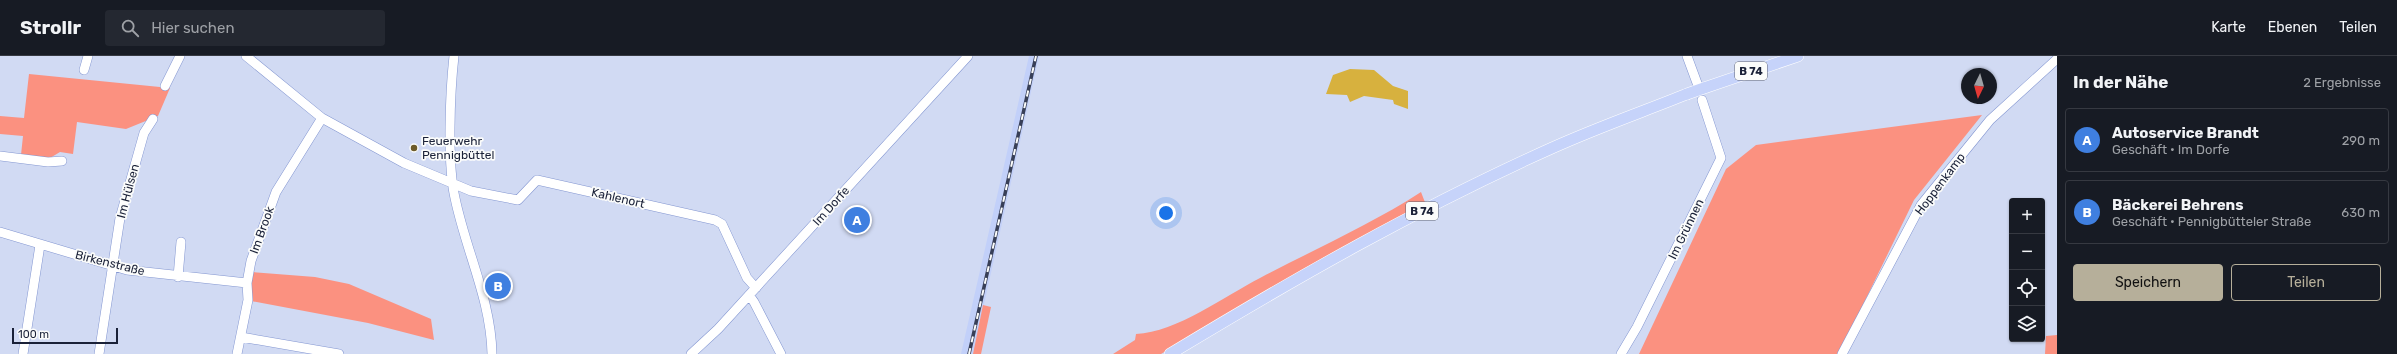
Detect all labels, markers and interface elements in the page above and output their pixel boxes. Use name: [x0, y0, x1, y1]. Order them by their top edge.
search box: [105, 10, 385, 46]
text: Strollr: [20, 16, 81, 39]
icon: search: [119, 17, 141, 39]
text: Hier suchen: [151, 19, 235, 37]
text: Karte: [2211, 19, 2246, 36]
text: Ebenen: [2268, 19, 2317, 36]
text: Teilen: [2339, 19, 2377, 36]
road number: B 74: [1735, 62, 1767, 80]
north arrow: [1961, 68, 1997, 104]
text: In der Nähe: [2073, 72, 2168, 92]
text: 2 Ergebnisse: [2303, 75, 2381, 90]
text: Autoservice Brandt: [2112, 124, 2259, 142]
text: A: [2082, 133, 2092, 148]
text: 290 m: [2342, 133, 2380, 148]
place label: Feuerwehr Pennigbüttel: [422, 134, 494, 162]
text: Geschäft · Im Dorfe: [2112, 142, 2230, 157]
marker: Feuerwehr Pennigbüttel: [409, 143, 419, 153]
street label: Hoppenkamp: [1912, 150, 1968, 218]
street label: Im Hülsen: [114, 162, 142, 220]
street label: Im Dorfe: [810, 183, 852, 228]
street label: Kahlenort: [590, 185, 646, 211]
text: Bäckerei Behrens: [2112, 196, 2244, 214]
street label: Im Grünnen: [1665, 197, 1707, 261]
map controls: [2009, 198, 2045, 342]
button: +: [2009, 198, 2045, 234]
road number: B 74: [1406, 202, 1438, 220]
your location: [1156, 203, 1176, 223]
street label: Im Brook: [247, 204, 277, 256]
pin: A: [844, 205, 870, 235]
text: B: [2082, 205, 2092, 220]
text: 630 m: [2341, 205, 2380, 220]
text: Geschäft · Pennigbütteler Straße: [2112, 214, 2311, 229]
button: −: [2009, 234, 2045, 270]
street label: Birkenstraße: [74, 248, 146, 278]
button: Speichern: [2073, 264, 2223, 301]
button: Teilen: [2231, 264, 2381, 301]
button: locate: [2009, 270, 2045, 306]
pin: B: [485, 271, 511, 301]
button: layers: [2009, 306, 2045, 342]
scale bar: [12, 326, 118, 345]
text: 100 m: [18, 328, 49, 341]

